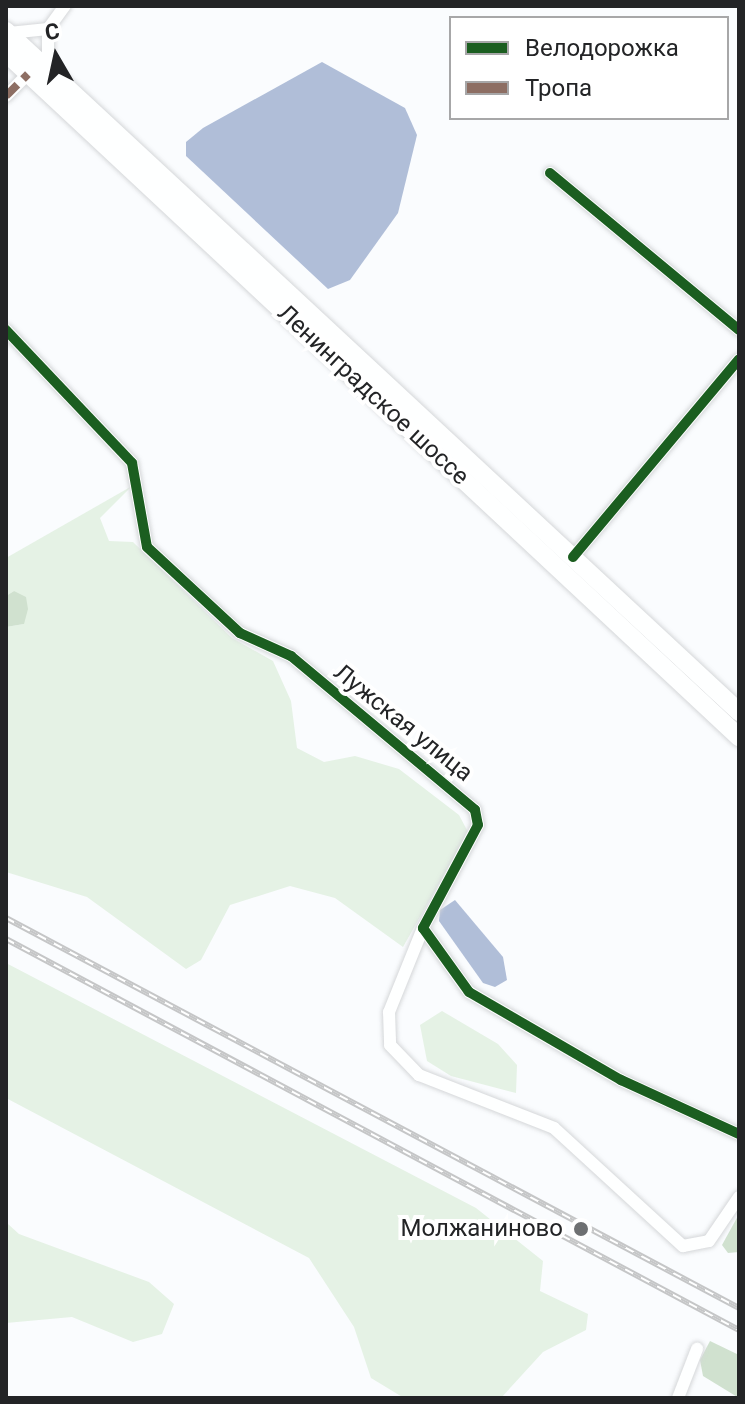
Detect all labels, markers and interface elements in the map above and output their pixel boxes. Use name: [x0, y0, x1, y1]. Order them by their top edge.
north arrow: [16, 16, 96, 96]
legend: [449, 16, 729, 120]
text: С: [43, 18, 61, 45]
text: Велодорожка: [525, 34, 679, 62]
text: Тропа: [525, 74, 592, 102]
street label: Ленинградское шоссе: [271, 299, 475, 491]
street label: Лужская улица: [328, 658, 478, 788]
place label: Молжаниново: [401, 1215, 563, 1243]
marker: Молжаниново: [570, 1218, 592, 1240]

